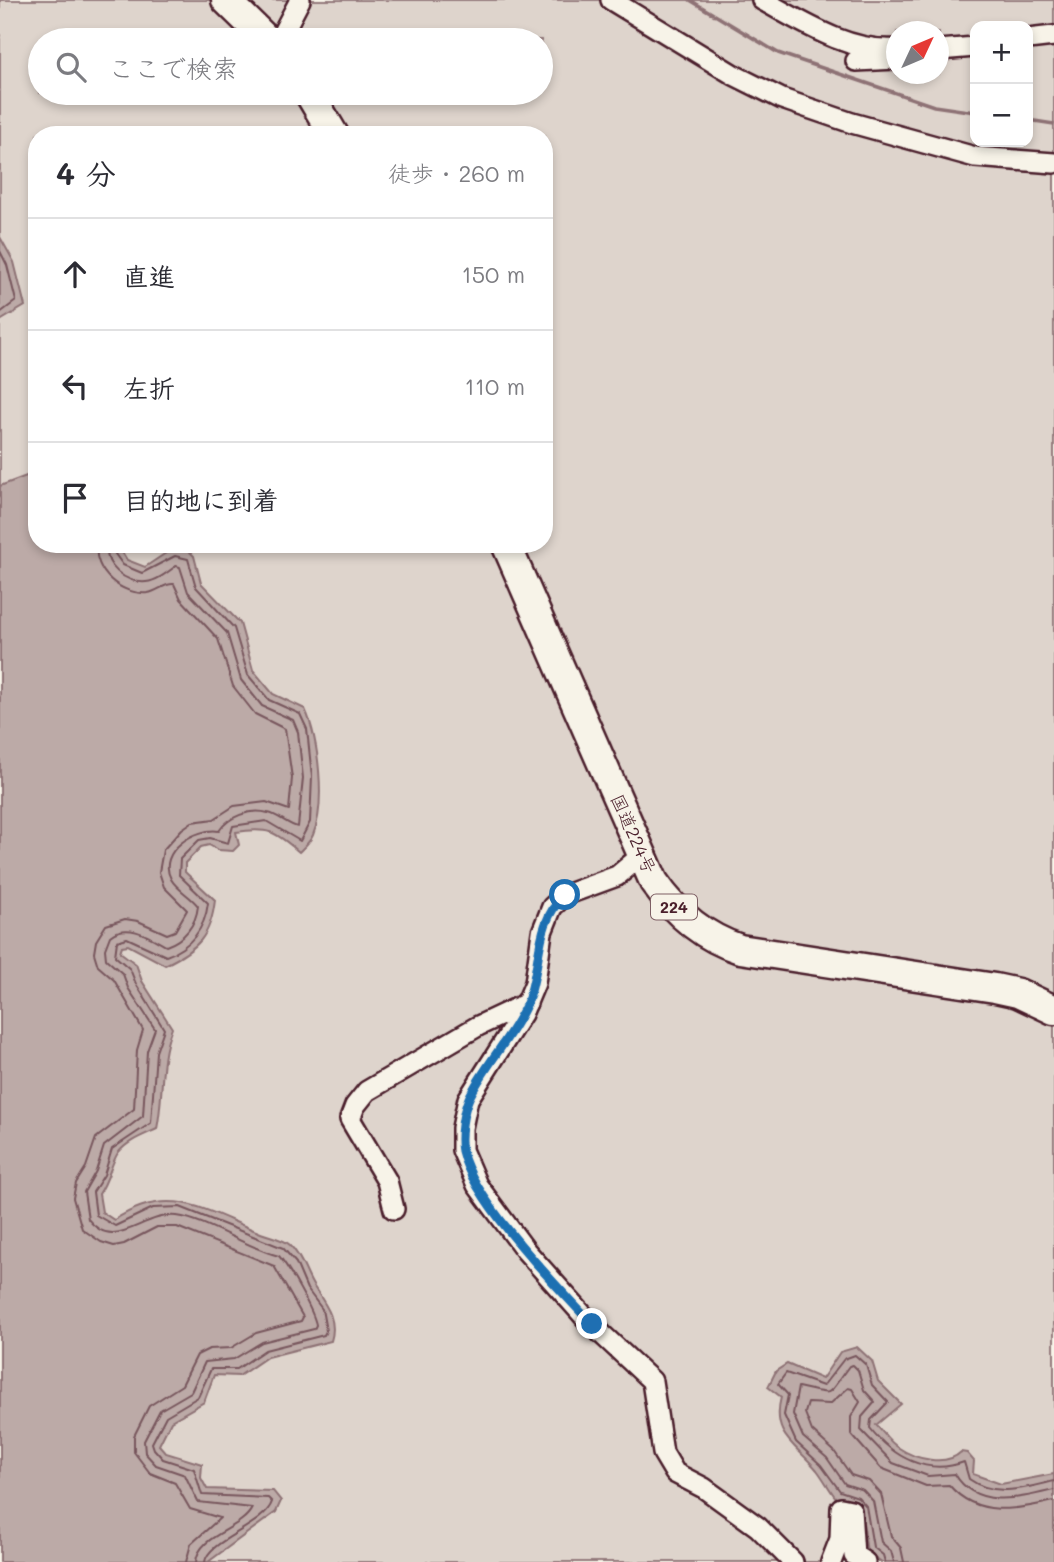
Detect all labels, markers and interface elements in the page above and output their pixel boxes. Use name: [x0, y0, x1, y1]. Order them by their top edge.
north arrow: [886, 21, 949, 84]
map controls: [970, 21, 1033, 147]
button: +: [970, 21, 1033, 84]
search box: [28, 28, 553, 105]
icon: search: [52, 48, 90, 86]
text: ここで検索: [108, 51, 238, 85]
button: −: [970, 84, 1033, 147]
text: 4 分: [56, 153, 116, 193]
text: 徒歩 · 260 m: [388, 158, 525, 188]
icon: ahead: [56, 255, 94, 293]
text: 直進: [123, 259, 175, 293]
text: 150 m: [461, 259, 525, 289]
icon: left: [56, 367, 94, 405]
text: 左折: [123, 371, 175, 405]
text: 110 m: [465, 371, 525, 401]
icon: arrive: [56, 479, 94, 517]
text: 目的地に到着: [123, 483, 279, 517]
street label: 国道224号: [606, 790, 662, 877]
route start: [549, 879, 580, 910]
road number: 224: [651, 894, 697, 920]
route end: [576, 1308, 607, 1339]

